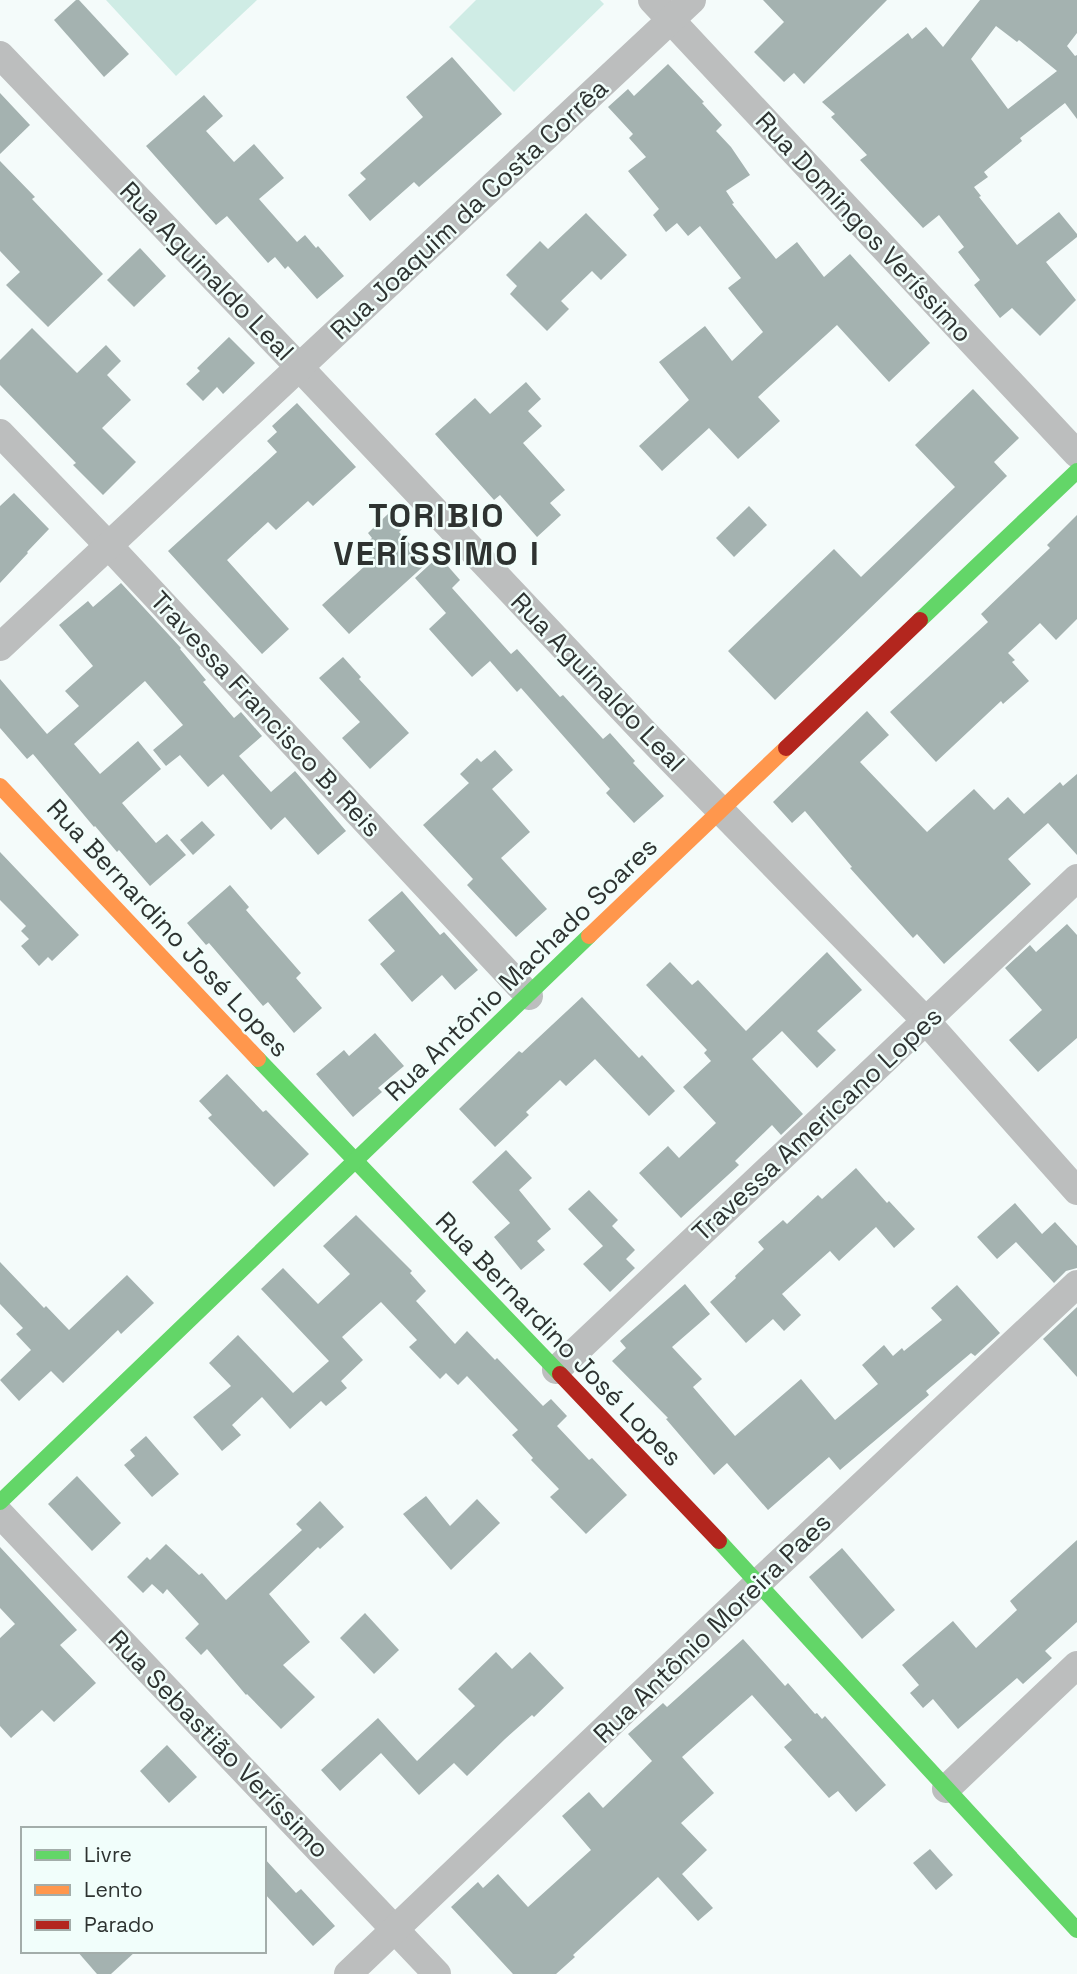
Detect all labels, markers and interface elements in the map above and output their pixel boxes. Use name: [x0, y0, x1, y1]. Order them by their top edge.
street label: Rua Joaquim da Costa Corrêa: [323, 71, 615, 347]
street label: Rua Domingos Veríssimo: [748, 104, 980, 350]
street label: Rua Aguinaldo Leal: [113, 174, 301, 368]
district label: TORIBIO VERÍSSIMO I: [333, 495, 541, 575]
street label: Travessa Francisco B. Reis: [143, 584, 389, 844]
street label: Rua Aguinaldo Leal: [504, 585, 692, 779]
street label: Rua Bernardino José Lopes: [39, 792, 297, 1064]
street label: Rua Antônio Machado Soares: [377, 830, 665, 1108]
street label: Travessa Americano Lopes: [685, 999, 949, 1249]
street label: Rua Bernardino José Lopes: [428, 1205, 690, 1473]
street label: Rua Antônio Moreira Paes: [586, 1505, 838, 1751]
street label: Rua Sebastião Veríssimo: [101, 1623, 337, 1865]
legend: [21, 1827, 266, 1953]
text: Livre: [84, 1841, 132, 1868]
text: Lento: [84, 1876, 143, 1903]
text: Parado: [84, 1911, 154, 1938]

